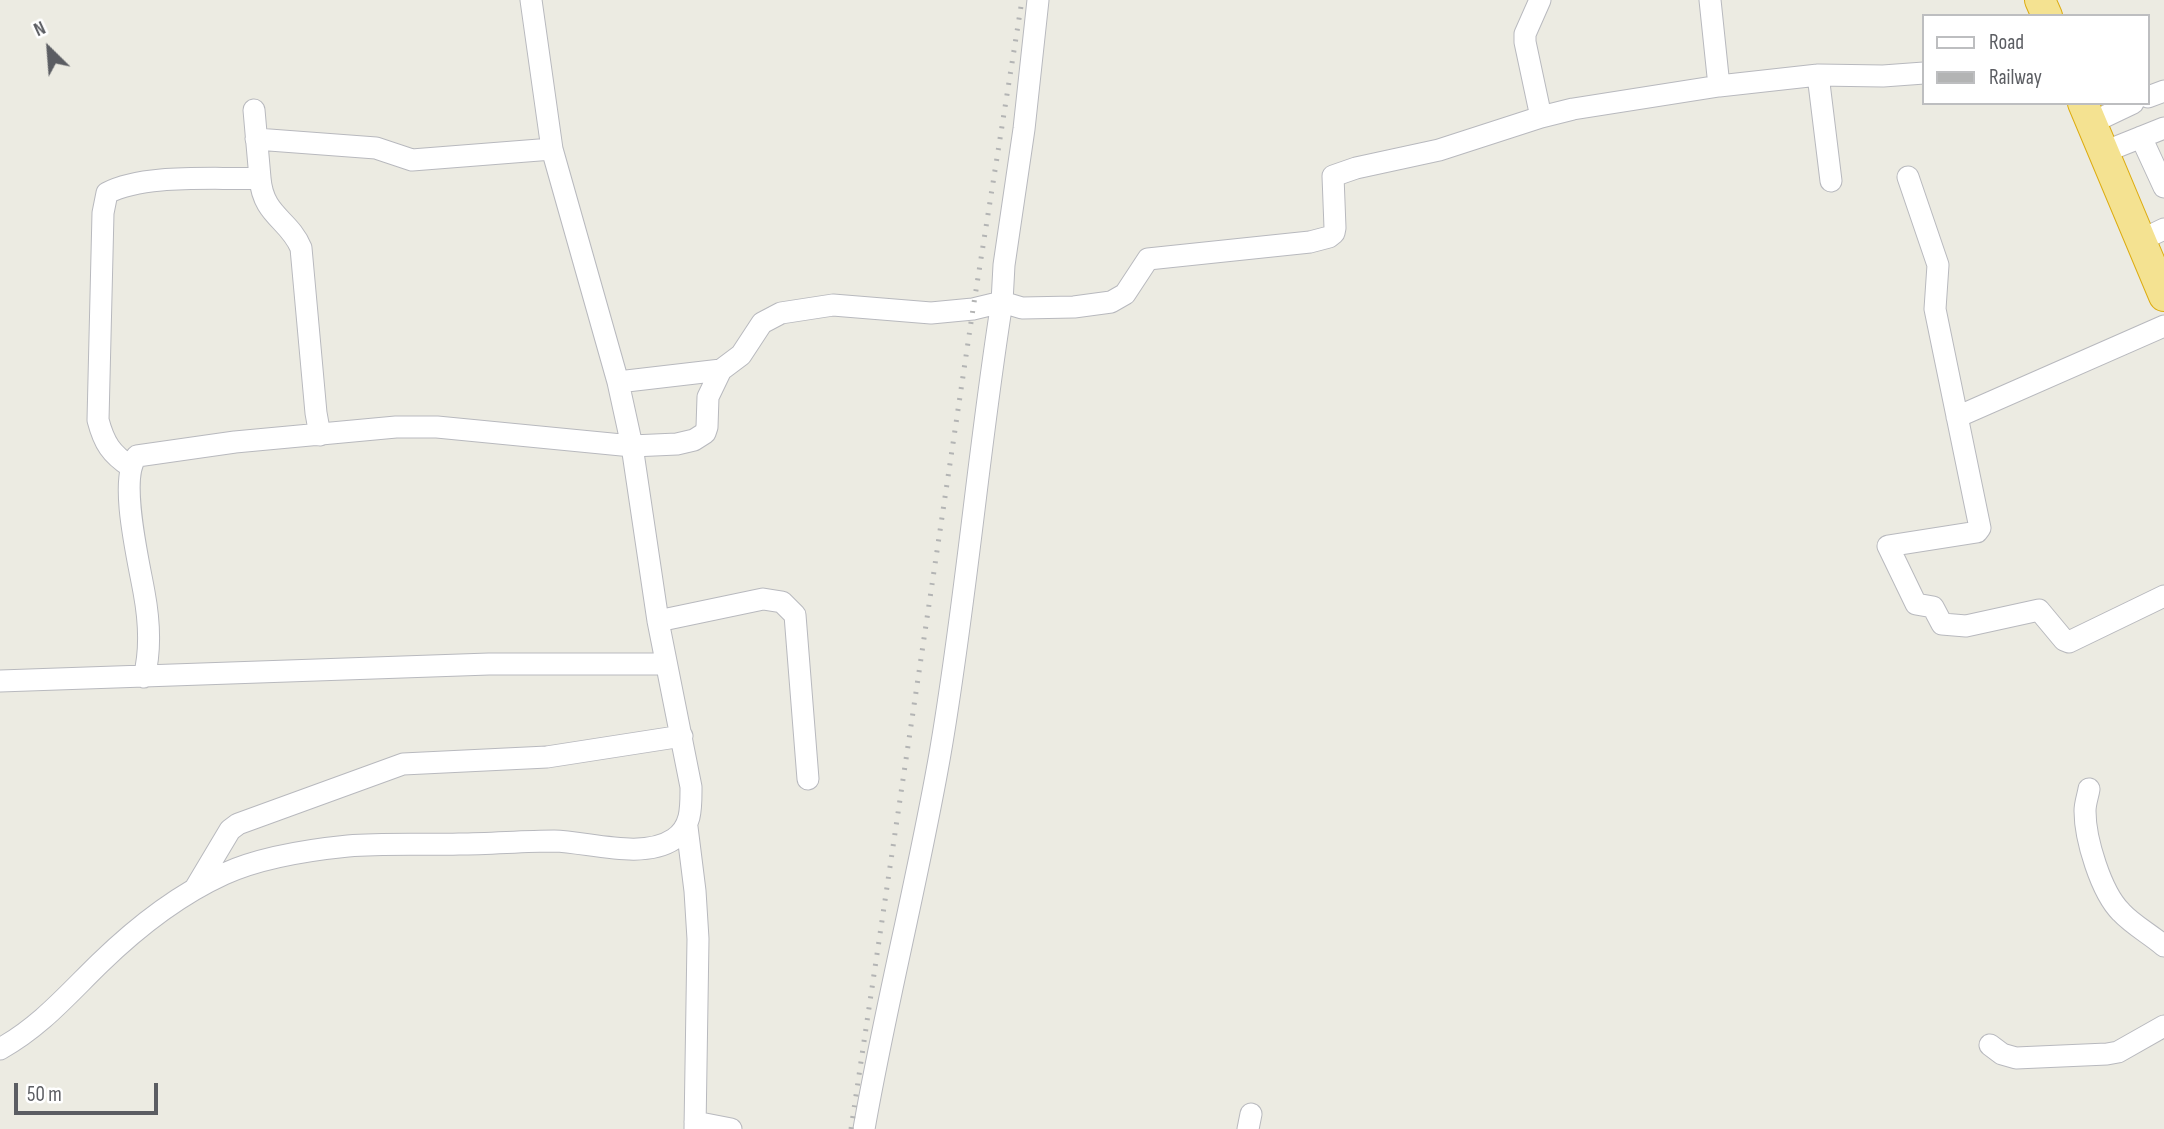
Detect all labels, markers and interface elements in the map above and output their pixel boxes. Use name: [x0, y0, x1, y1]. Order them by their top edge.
north arrow: [14, 14, 84, 84]
legend: [1923, 14, 2150, 105]
text: N: [30, 17, 49, 42]
text: Road: [1989, 30, 2024, 55]
text: Railway: [1989, 65, 2042, 90]
scale bar: [18, 1070, 161, 1114]
text: 50 m: [27, 1082, 62, 1107]

